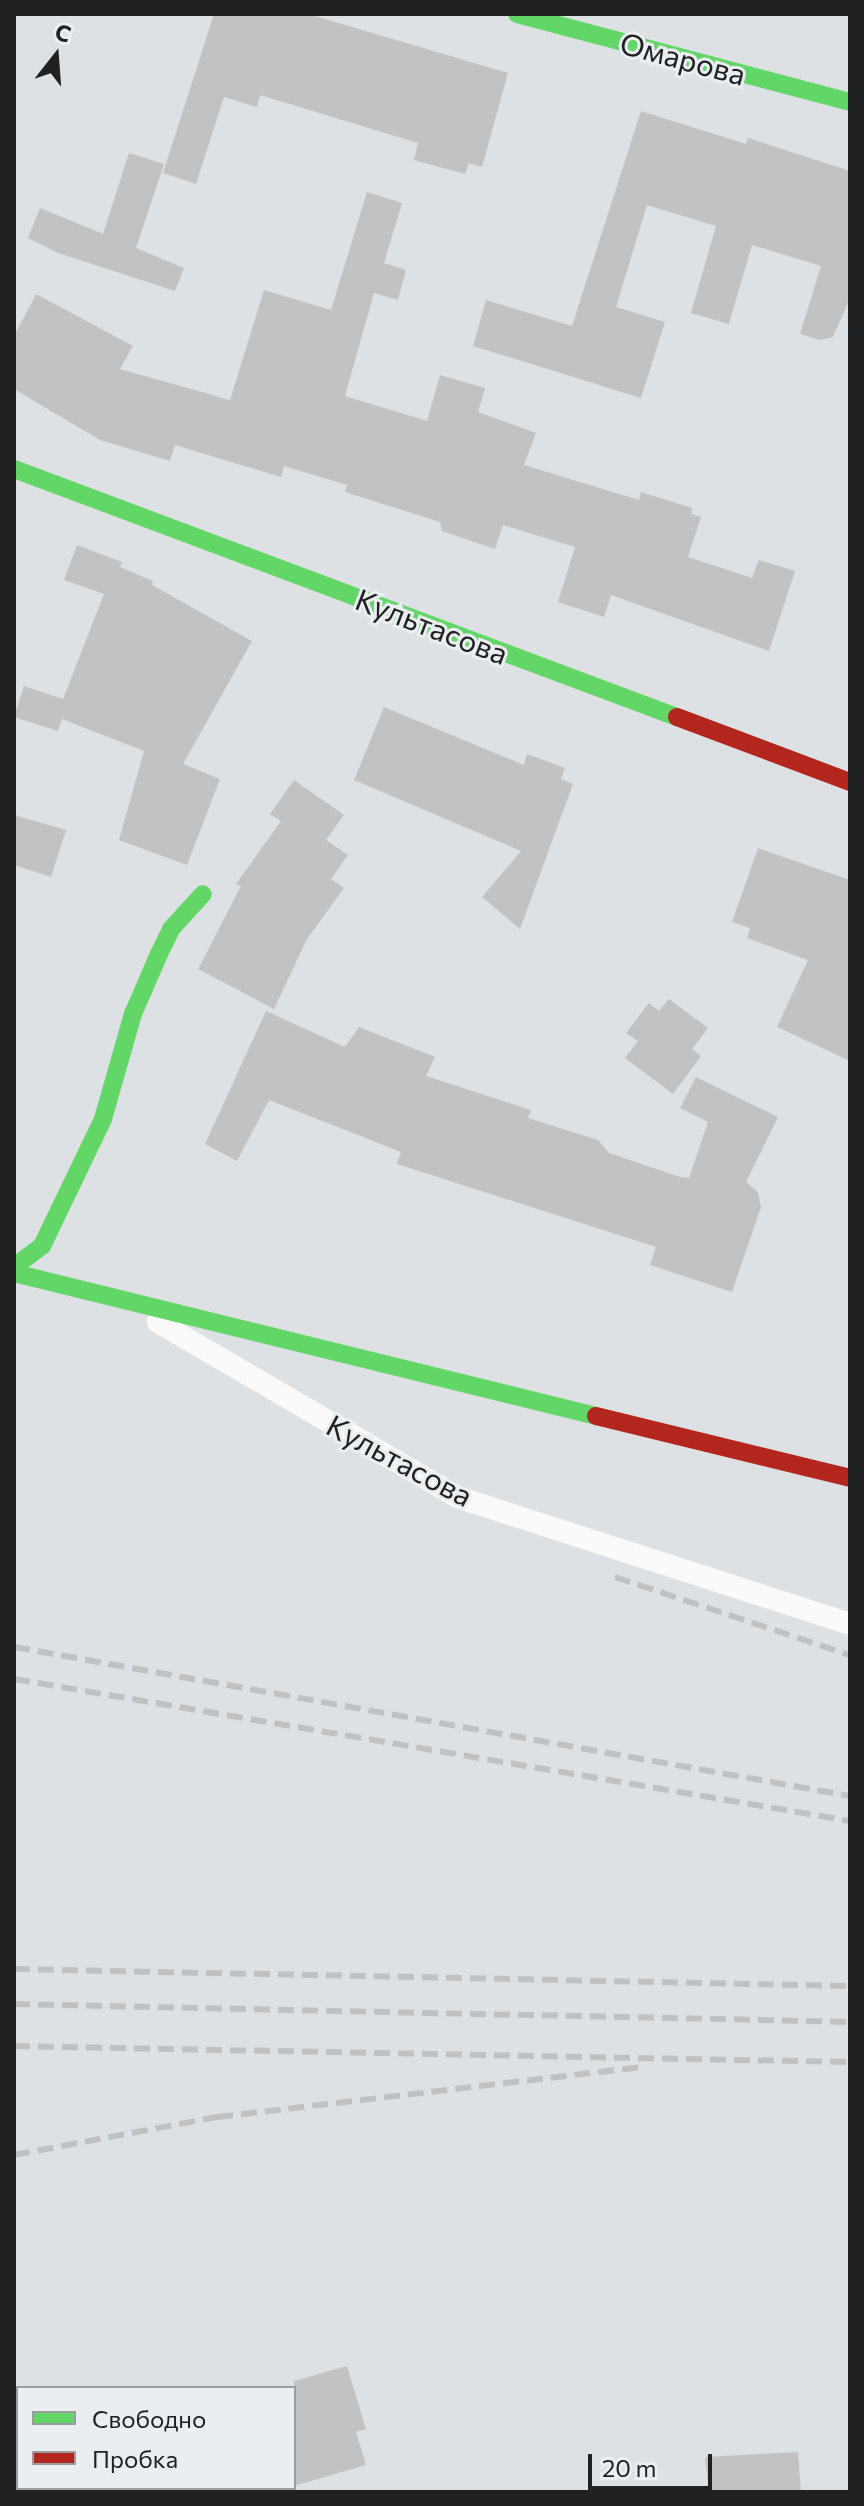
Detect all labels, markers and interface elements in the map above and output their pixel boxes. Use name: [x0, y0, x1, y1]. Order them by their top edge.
north arrow: [16, 16, 96, 96]
text: С: [52, 17, 74, 48]
street label: Омарова: [616, 24, 750, 92]
street label: Культасова: [351, 581, 513, 671]
street label: Культасова: [321, 1407, 479, 1513]
legend: [16, 2386, 296, 2490]
text: Свободно: [92, 2404, 206, 2433]
scale bar: [592, 2438, 716, 2488]
text: Пробка: [92, 2444, 178, 2473]
text: 20 m: [602, 2453, 656, 2482]

